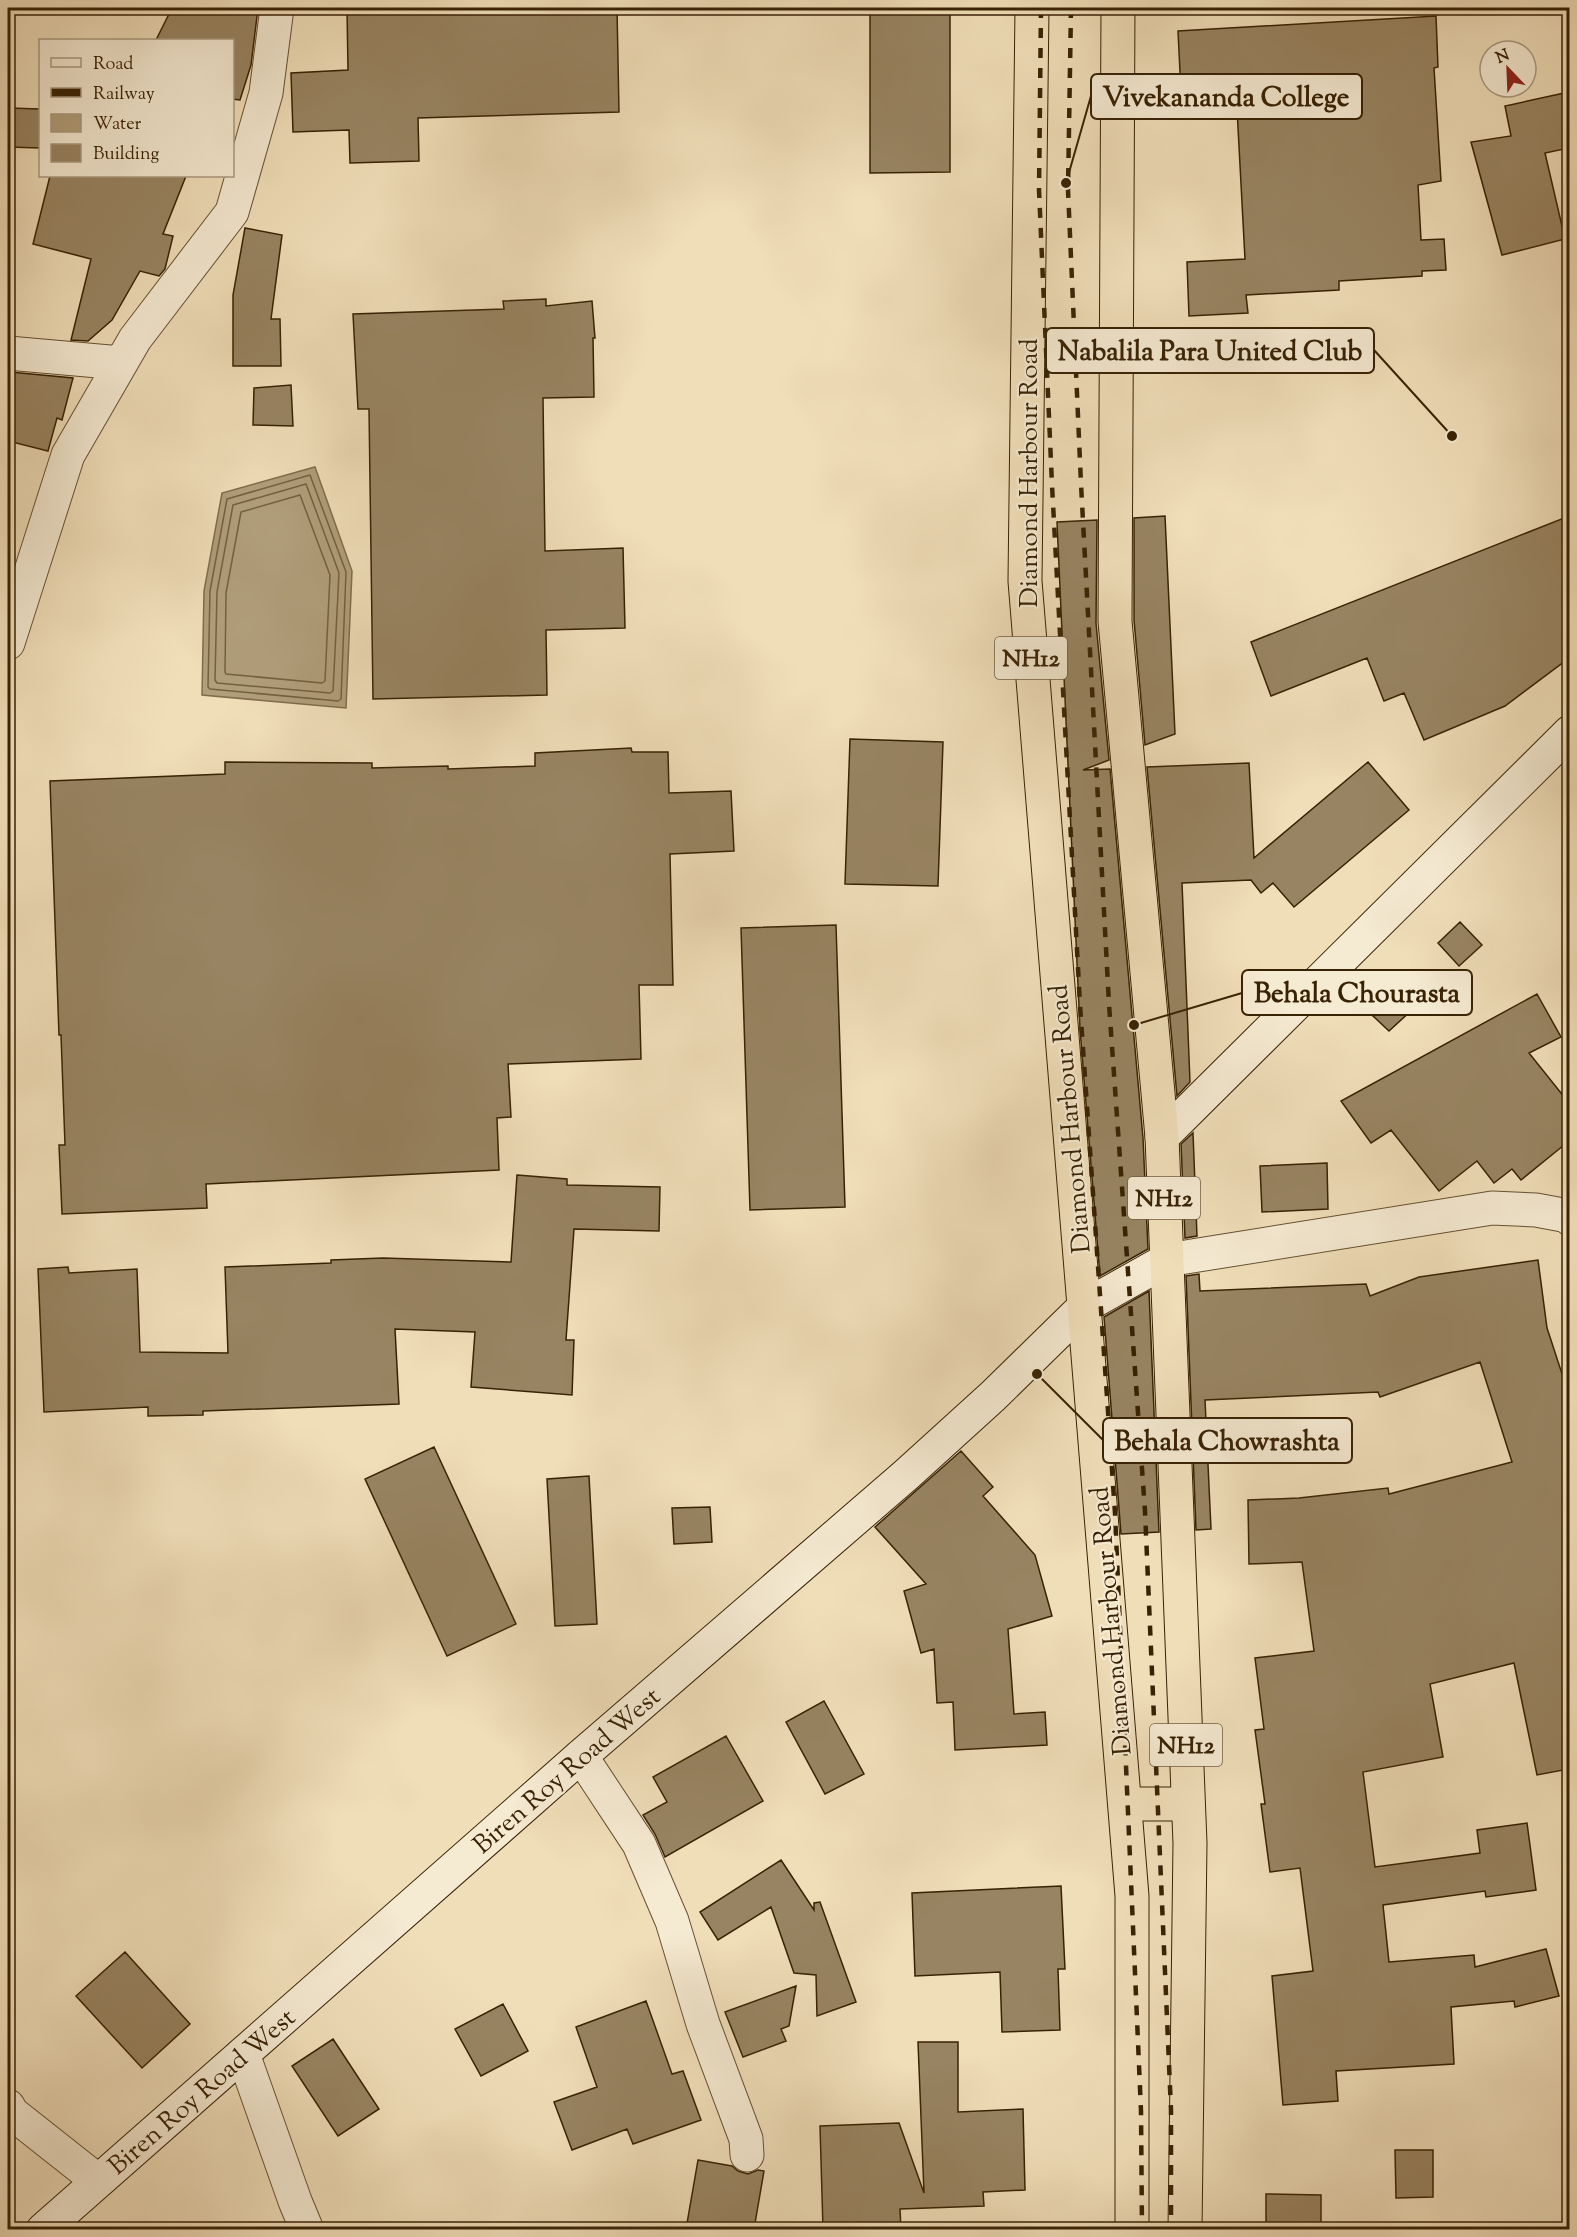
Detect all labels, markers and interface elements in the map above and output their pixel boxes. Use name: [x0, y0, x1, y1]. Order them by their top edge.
legend: [39, 39, 234, 177]
north arrow: [1478, 39, 1538, 99]
text: N: [1493, 44, 1514, 71]
text: Road: [93, 52, 133, 78]
callout: Vivekananda College: [1091, 74, 1362, 119]
text: Vivekananda College: [1103, 80, 1349, 119]
text: Railway: [93, 82, 155, 108]
text: Water: [93, 112, 142, 138]
text: Building: [93, 142, 159, 168]
callout: Nabalila Para United Club: [1046, 328, 1374, 373]
text: Nabalila Para United Club: [1058, 334, 1362, 373]
street label: Diamond Harbour Road: [1012, 338, 1049, 608]
road number: NH12: [995, 637, 1067, 679]
callout: Behala Chourasta: [1242, 970, 1472, 1015]
text: Behala Chourasta: [1254, 976, 1461, 1015]
street label: Diamond Harbour Road: [1041, 983, 1102, 1255]
road number: NH12: [1128, 1177, 1200, 1219]
callout: Behala Chowrashta: [1103, 1418, 1352, 1463]
text: Behala Chowrashta: [1114, 1424, 1340, 1463]
street label: Diamond Harbour Road: [1082, 1485, 1143, 1757]
street label: Biren Roy Road West: [466, 1680, 670, 1864]
road number: NH12: [1150, 1724, 1222, 1766]
street label: Biren Roy Road West: [101, 2001, 305, 2185]

